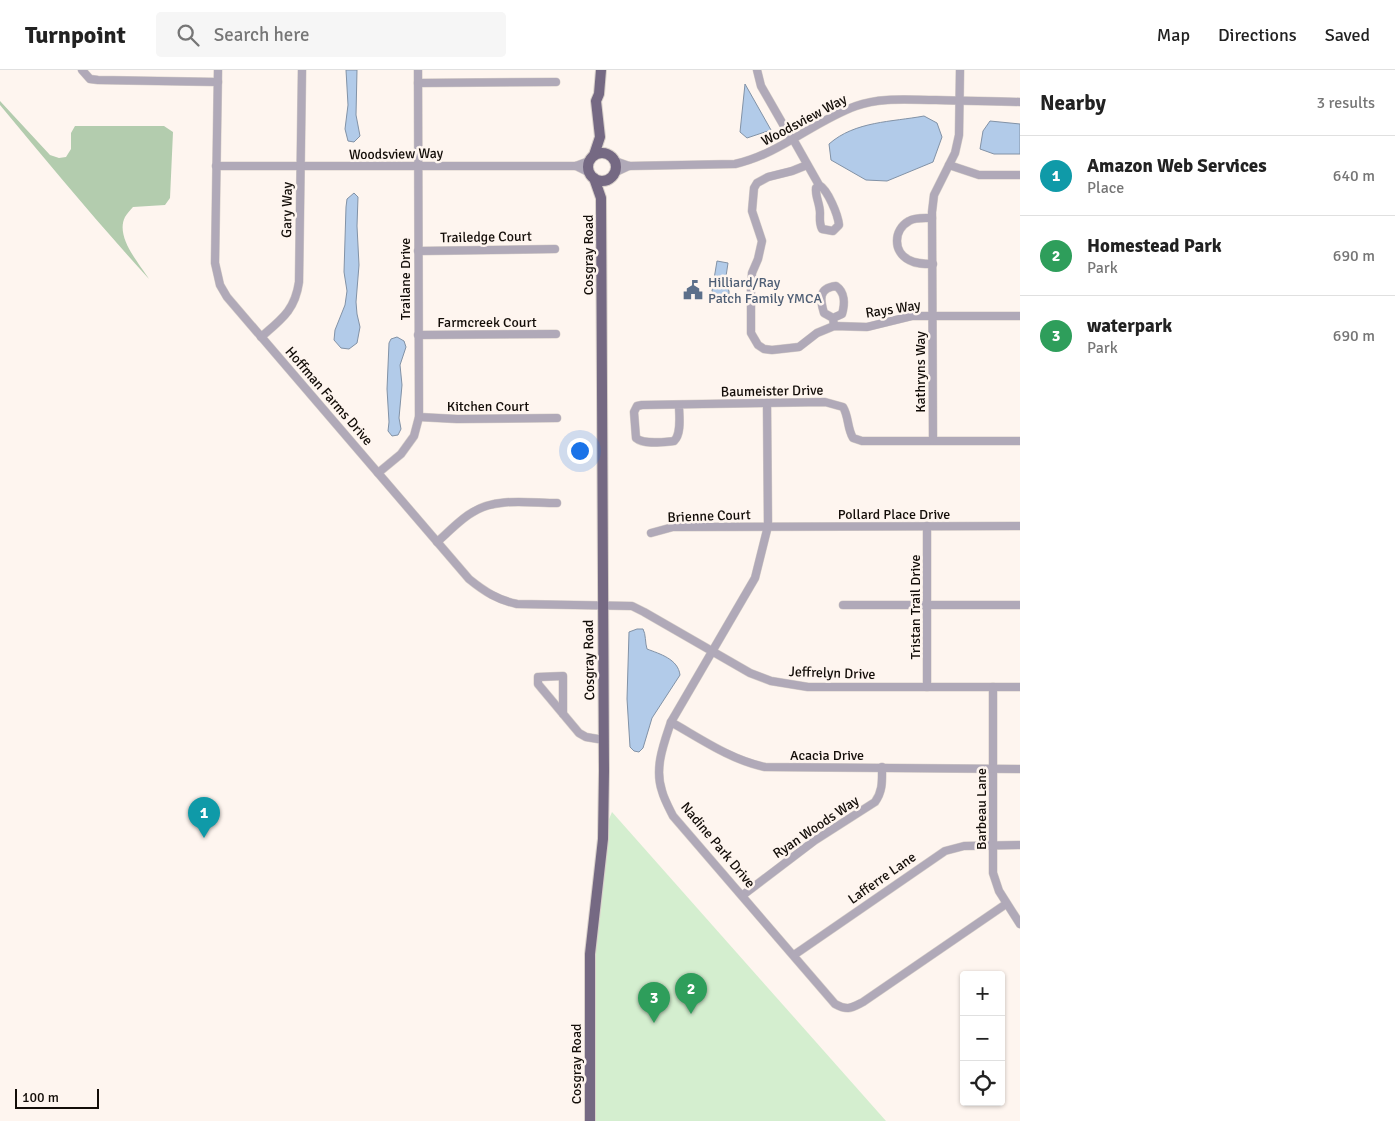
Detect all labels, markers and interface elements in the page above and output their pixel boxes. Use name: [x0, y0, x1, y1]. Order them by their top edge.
search box: [156, 12, 506, 57]
text: Turnpoint: [25, 20, 126, 50]
icon: search: [174, 21, 202, 49]
text: Search here: [214, 23, 309, 47]
text: Map: [1157, 24, 1190, 46]
text: Directions: [1218, 24, 1297, 46]
text: Saved: [1325, 24, 1370, 46]
street label: Woodsview Way: [758, 90, 850, 150]
text: Nearby: [1040, 90, 1106, 116]
text: 3 results: [1316, 93, 1375, 113]
street label: Woodsview Way: [349, 145, 444, 163]
text: Amazon Web Services: [1087, 154, 1267, 178]
text: 1: [1052, 166, 1060, 186]
text: 640 m: [1333, 166, 1375, 186]
text: Place: [1087, 178, 1124, 198]
street label: Gary Way: [278, 181, 296, 238]
street label: Cosgray Road: [580, 215, 597, 295]
street label: Trailedge Court: [440, 228, 532, 246]
text: Homestead Park: [1087, 234, 1222, 258]
street label: Trailane Drive: [397, 238, 414, 320]
text: 2: [1052, 246, 1060, 266]
text: 690 m: [1333, 246, 1375, 266]
text: Park: [1087, 258, 1118, 278]
place label: Hilliard/Ray Patch Family YMCA: [708, 274, 823, 307]
public building icon: Hilliard/Ray Patch Family YMCA: [682, 279, 704, 301]
street label: Rays Way: [864, 296, 922, 322]
street label: Farmcreek Court: [437, 314, 537, 331]
text: waterpark: [1087, 314, 1172, 338]
text: 3: [1052, 326, 1060, 346]
text: 690 m: [1333, 326, 1375, 346]
street label: Kathryns Way: [912, 331, 929, 413]
text: Park: [1087, 338, 1118, 358]
street label: Hoffman Farms Drive: [281, 343, 377, 449]
street label: Baumeister Drive: [721, 382, 823, 400]
street label: Kitchen Court: [447, 398, 529, 415]
your location: [567, 438, 593, 464]
street label: Brienne Court: [667, 506, 751, 526]
street label: Pollard Place Drive: [838, 506, 950, 523]
street label: Tristan Trail Drive: [907, 555, 924, 659]
street label: Cosgray Road: [580, 619, 598, 701]
street label: Jeffrelyn Drive: [788, 663, 876, 683]
street label: Acacia Drive: [790, 747, 864, 764]
street label: Barbeau Lane: [973, 768, 990, 850]
street label: Ryan Woods Way: [770, 792, 863, 862]
pin: 1: [188, 797, 220, 838]
street label: Nadine Park Drive: [677, 799, 759, 891]
street label: Lafferre Lane: [845, 848, 919, 908]
map controls: [960, 971, 1005, 1106]
button: +: [960, 971, 1005, 1016]
pin: 2: [675, 973, 707, 1014]
pin: 3: [638, 982, 670, 1023]
button: −: [960, 1016, 1005, 1061]
street label: Cosgray Road: [568, 1024, 585, 1104]
button: locate: [960, 1061, 1005, 1106]
scale bar: [15, 1086, 99, 1109]
text: 100 m: [22, 1089, 59, 1106]

